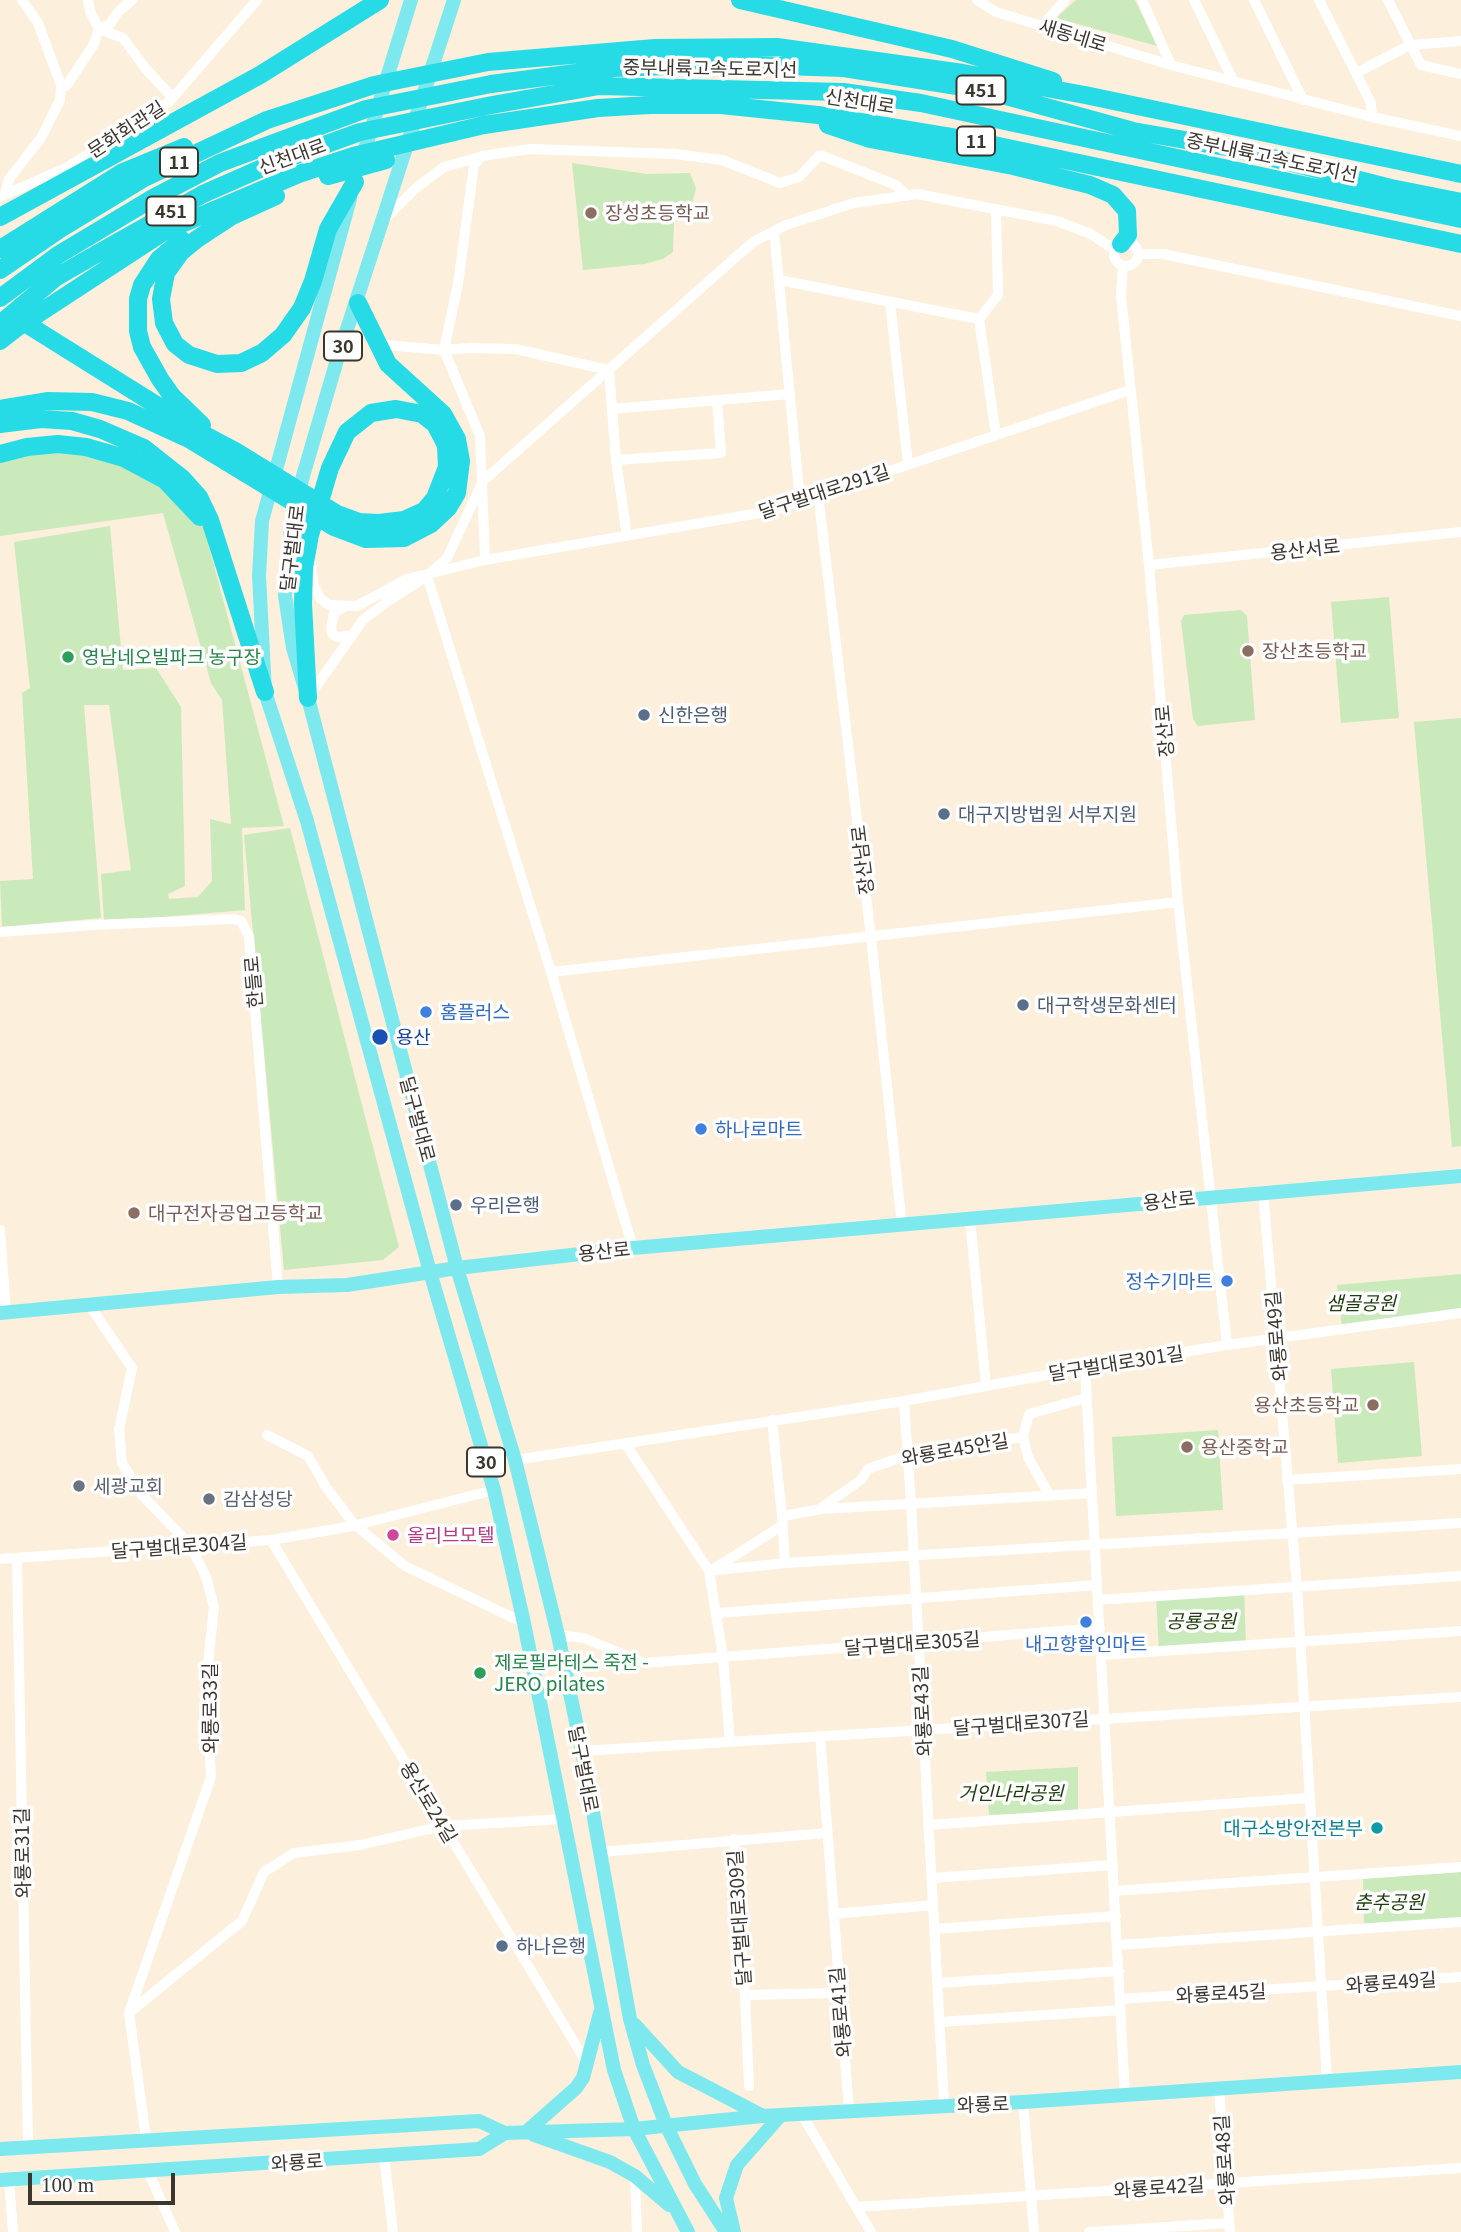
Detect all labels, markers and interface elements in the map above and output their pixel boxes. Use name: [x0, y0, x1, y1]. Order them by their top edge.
street label: 새동네로: [1036, 14, 1110, 56]
street label: 중부내륙고속도로지선: [622, 55, 798, 81]
road number: 451: [956, 76, 1006, 104]
street label: 신천대로: [824, 84, 896, 118]
street label: 문화회관길: [83, 96, 169, 162]
road number: 11: [957, 126, 995, 156]
street label: 중부내륙고속도로지선: [1184, 128, 1360, 186]
street label: 신천대로: [255, 133, 329, 179]
road number: 11: [160, 148, 198, 176]
road number: 451: [146, 196, 196, 226]
place label: 장성초등학교: [605, 202, 710, 224]
marker: 장성초등학교: [583, 205, 599, 221]
road number: 30: [324, 332, 362, 360]
street label: 달구벌대로291길: [756, 459, 892, 523]
street label: 달구벌대로: [275, 503, 309, 593]
street label: 용산서로: [1269, 534, 1341, 564]
place label: 장산초등학교: [1262, 640, 1367, 662]
marker: 장산초등학교: [1240, 643, 1256, 659]
place label: 영남네오빌파크 농구장: [82, 646, 261, 668]
marker: 영남네오빌파크 농구장: [60, 649, 76, 665]
place label: 신한은행: [658, 704, 728, 726]
street label: 장산로: [1150, 704, 1178, 758]
marker: 신한은행: [636, 707, 652, 723]
place label: 대구지방법원 서부지원: [958, 803, 1137, 825]
marker: 대구지방법원 서부지원: [936, 806, 952, 822]
street label: 장산남로: [846, 824, 878, 896]
street label: 한들로: [239, 955, 267, 1009]
place label: 대구학생문화센터: [1037, 994, 1177, 1016]
marker: 대구학생문화센터: [1015, 997, 1031, 1013]
place label: 홈플러스: [440, 1001, 510, 1023]
marker: 홈플러스: [418, 1004, 434, 1020]
place label: 용산: [396, 1026, 431, 1048]
marker: 용산: [370, 1027, 390, 1047]
street label: 달구벌대로: [396, 1074, 440, 1164]
place label: 하나로마트: [715, 1118, 802, 1140]
marker: 하나로마트: [693, 1121, 709, 1137]
street label: 용산로: [1142, 1186, 1196, 1214]
place label: 우리은행: [470, 1194, 540, 1216]
marker: 우리은행: [448, 1197, 464, 1213]
place label: 대구전자공업고등학교: [148, 1202, 323, 1224]
marker: 대구전자공업고등학교: [126, 1205, 142, 1221]
street label: 용산로: [577, 1237, 631, 1265]
place label: 정수기마트: [1126, 1270, 1213, 1292]
marker: 정수기마트: [1219, 1273, 1235, 1289]
street label: 와룡로49길: [1261, 1290, 1291, 1382]
park label: 샘골공원: [1326, 1292, 1396, 1314]
street label: 달구벌대로301길: [1047, 1341, 1185, 1385]
place label: 용산초등학교: [1254, 1394, 1359, 1416]
marker: 용산초등학교: [1365, 1397, 1381, 1413]
street label: 와룡로45안길: [900, 1428, 1010, 1470]
place label: 용산중학교: [1201, 1436, 1288, 1458]
marker: 용산중학교: [1179, 1439, 1195, 1455]
road number: 30: [467, 1448, 505, 1476]
place label: 세광교회: [93, 1475, 163, 1497]
marker: 세광교회: [71, 1478, 87, 1494]
place label: 감삼성당: [223, 1488, 293, 1510]
marker: 감삼성당: [201, 1491, 217, 1507]
place label: 올리브모텔: [407, 1524, 494, 1546]
marker: 올리브모텔: [385, 1527, 401, 1543]
street label: 달구벌대로304길: [110, 1530, 248, 1562]
park label: 공룡공원: [1166, 1610, 1236, 1632]
marker: 내고향할인마트: [1078, 1614, 1094, 1630]
street label: 달구벌대로305길: [843, 1627, 981, 1659]
place label: 내고향할인마트: [1025, 1633, 1147, 1655]
place label: 제로필라테스 죽전 - JERO pilates: [494, 1651, 649, 1695]
street label: 와룡로33길: [199, 1662, 221, 1754]
marker: 제로필라테스 죽전 - JERO pilates: [472, 1665, 488, 1681]
street label: 와룡로43길: [908, 1665, 936, 1757]
street label: 달구벌대로307길: [952, 1707, 1090, 1739]
street label: 달구벌대로: [564, 1724, 604, 1814]
street label: 용산로24길: [396, 1757, 462, 1847]
park label: 거인나라공원: [959, 1782, 1063, 1804]
street label: 와룡로31길: [10, 1807, 34, 1899]
place label: 대구소방안전본부: [1223, 1817, 1363, 1839]
marker: 대구소방안전본부: [1369, 1820, 1385, 1836]
street label: 달구벌대로309길: [723, 1849, 755, 1987]
park label: 춘추공원: [1354, 1891, 1424, 1913]
place label: 하나은행: [516, 1935, 586, 1957]
marker: 하나은행: [494, 1938, 510, 1954]
street label: 와룡로41길: [825, 1966, 855, 2058]
street label: 와룡로49길: [1345, 1967, 1437, 1997]
street label: 와룡로45길: [1175, 1979, 1267, 2007]
street label: 와룡로: [956, 2092, 1010, 2116]
street label: 와룡로48길: [1209, 2114, 1239, 2206]
street label: 와룡로: [270, 2149, 324, 2175]
scale bar: [32, 2158, 178, 2202]
street label: 와룡로42길: [1113, 2172, 1205, 2202]
text: 100 m: [41, 2173, 94, 2197]

